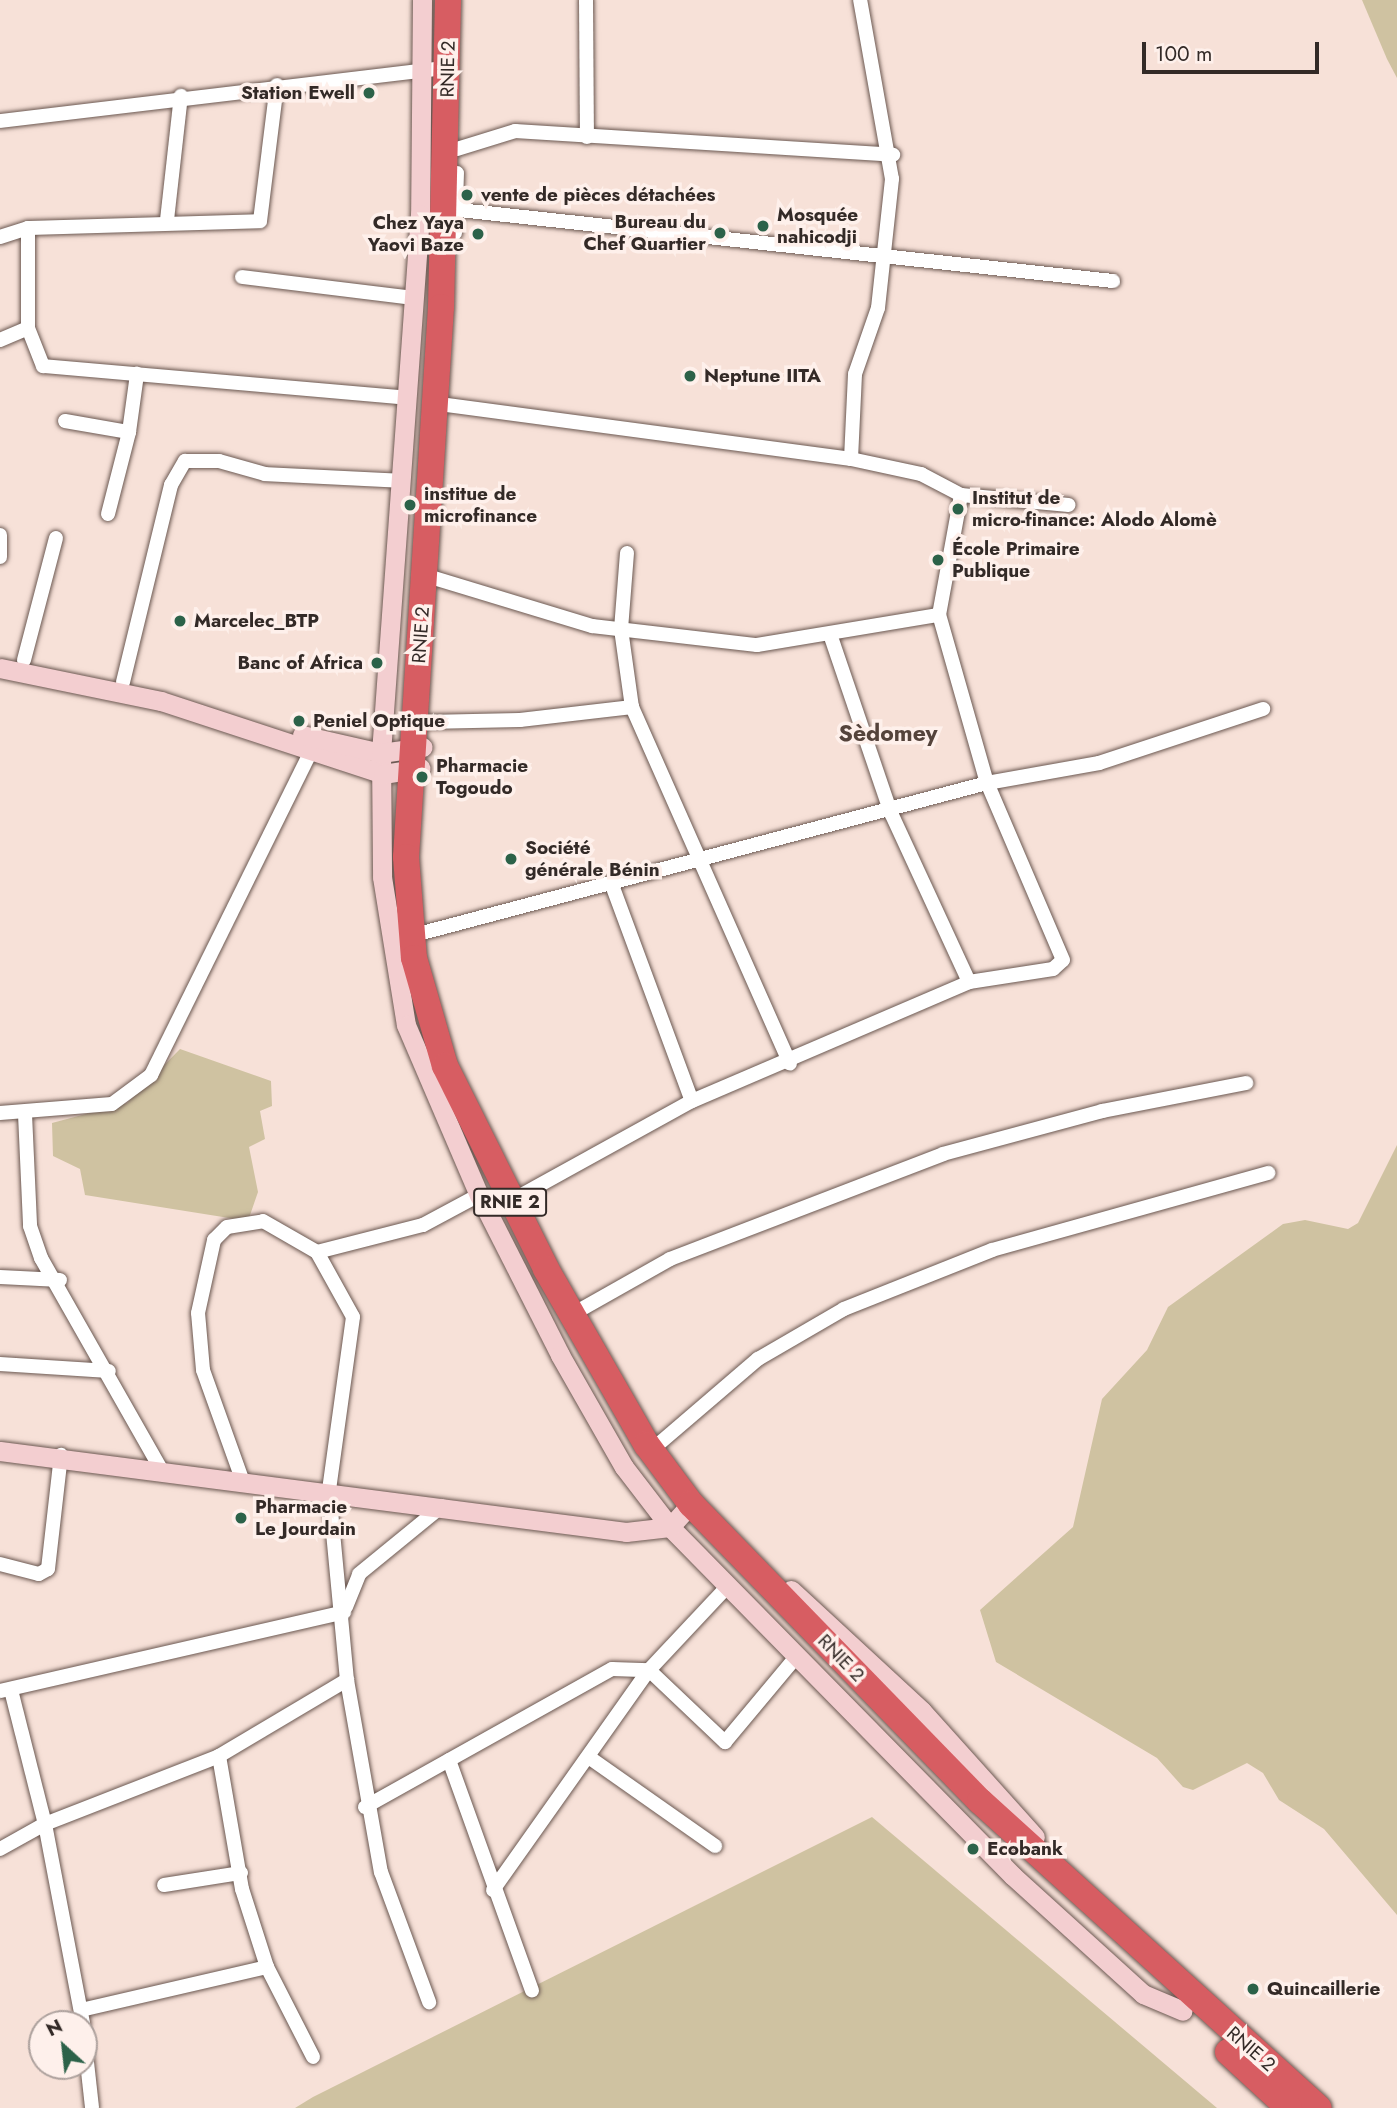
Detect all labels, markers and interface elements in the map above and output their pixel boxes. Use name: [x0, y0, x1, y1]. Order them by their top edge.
scale bar: [1145, 28, 1322, 72]
text: 100 m: [1155, 39, 1212, 69]
street label: RNIE 2: [436, 40, 460, 98]
place label: Station Ewell: [241, 82, 355, 104]
marker: Station Ewell: [361, 85, 377, 101]
place label: vente de pièces détachées: [481, 184, 715, 206]
marker: vente de pièces détachées: [459, 187, 475, 203]
place label: Mosquée nahicodji: [777, 204, 858, 248]
place label: Bureau du Chef Quartier: [583, 211, 706, 255]
place label: Chez Yaya Yaovi Baze: [368, 212, 464, 256]
marker: Mosquée nahicodji: [755, 218, 771, 234]
marker: Bureau du Chef Quartier: [712, 225, 728, 241]
marker: Chez Yaya Yaovi Baze: [470, 226, 486, 242]
place label: Neptune IITA: [704, 365, 821, 387]
marker: Neptune IITA: [682, 368, 698, 384]
place label: institue de microfinance: [424, 483, 537, 527]
place label: Institut de micro-finance: Alodo Alomè: [972, 487, 1217, 531]
marker: institue de microfinance: [402, 497, 418, 513]
marker: Institut de micro-finance: Alodo Alomè: [950, 501, 966, 517]
place label: École Primaire Publique: [952, 538, 1080, 582]
marker: École Primaire Publique: [930, 552, 946, 568]
street label: RNIE 2: [408, 606, 434, 664]
place label: Marcelec_BTP: [194, 610, 319, 632]
marker: Marcelec_BTP: [172, 613, 188, 629]
place label: Banc of Africa: [238, 652, 363, 674]
marker: Banc of Africa: [369, 655, 385, 671]
place label: Peniel Optique: [313, 710, 445, 732]
marker: Peniel Optique: [291, 713, 307, 729]
district label: Sèdomey: [839, 719, 937, 747]
place label: Pharmacie Togoudo: [436, 755, 528, 799]
marker: Pharmacie Togoudo: [414, 769, 430, 785]
place label: Société générale Bénin: [525, 837, 660, 881]
marker: Société générale Bénin: [503, 851, 519, 867]
road number: RNIE 2: [472, 1188, 548, 1217]
place label: Pharmacie Le Jourdain: [255, 1496, 356, 1540]
marker: Pharmacie Le Jourdain: [233, 1510, 249, 1526]
street label: RNIE 2: [813, 1630, 869, 1686]
place label: Ecobank: [987, 1838, 1063, 1860]
marker: Ecobank: [965, 1841, 981, 1857]
place label: Quincaillerie: [1267, 1978, 1380, 2000]
marker: Quincaillerie: [1245, 1981, 1261, 1997]
north arrow: [28, 2010, 98, 2080]
text: N: [41, 2012, 67, 2043]
street label: RNIE 2: [1222, 2022, 1280, 2076]

